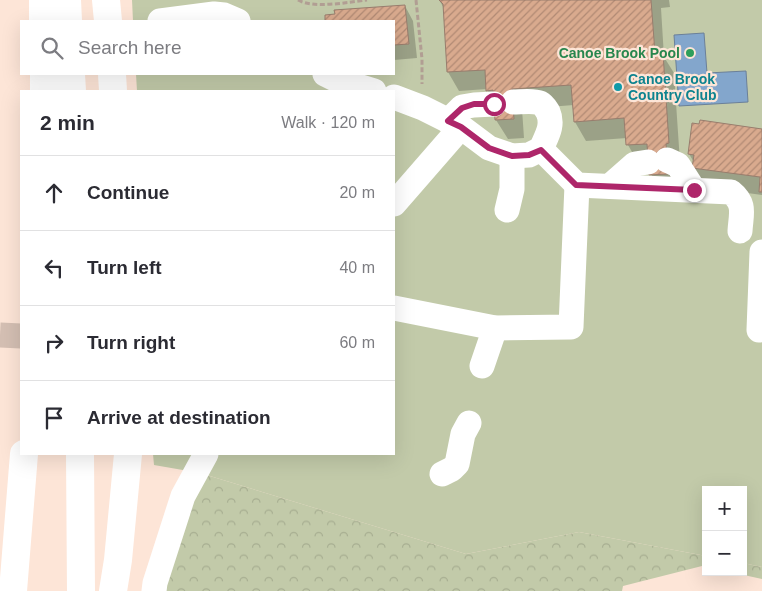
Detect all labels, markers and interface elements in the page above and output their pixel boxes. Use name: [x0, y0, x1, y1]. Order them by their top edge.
search box: [20, 20, 395, 75]
icon: search: [38, 34, 66, 62]
text: Search here: [78, 37, 182, 58]
place label: Canoe Brook Pool: [559, 45, 680, 61]
marker: Canoe Brook Pool: [684, 47, 696, 59]
place label: Canoe Brook Country Club: [628, 71, 717, 103]
marker: Canoe Brook Country Club: [612, 81, 624, 93]
route start: [483, 93, 506, 116]
text: 2 min: [40, 111, 95, 134]
text: Walk · 120 m: [281, 114, 375, 131]
icon: ahead: [40, 179, 68, 207]
route end: [683, 179, 706, 202]
text: Continue: [87, 182, 169, 203]
text: 20 m: [339, 184, 375, 201]
icon: left: [40, 254, 68, 282]
text: Turn left: [87, 257, 162, 278]
text: 40 m: [339, 259, 375, 276]
icon: right: [40, 329, 68, 357]
text: Turn right: [87, 332, 175, 353]
text: 60 m: [339, 334, 375, 351]
icon: arrive: [40, 404, 68, 432]
text: Arrive at destination: [87, 407, 271, 428]
map controls: [702, 486, 747, 576]
button: +: [702, 486, 747, 531]
button: −: [702, 531, 747, 576]

